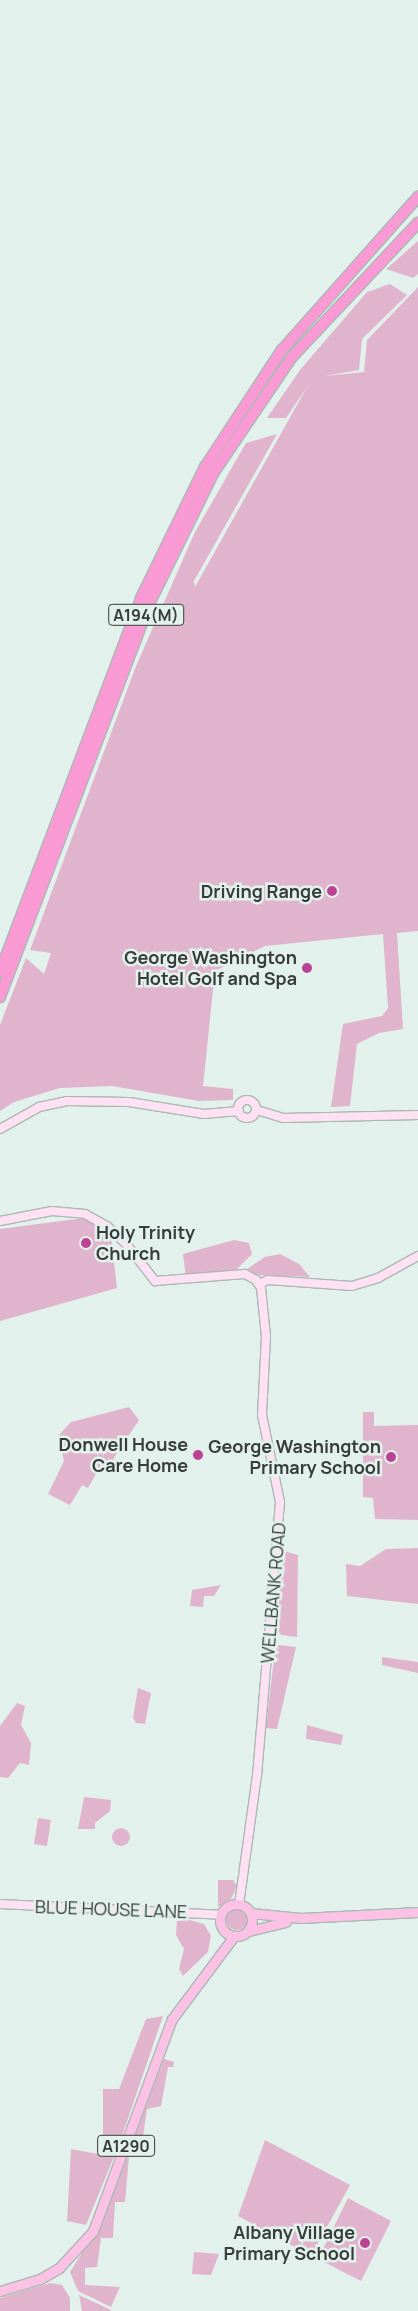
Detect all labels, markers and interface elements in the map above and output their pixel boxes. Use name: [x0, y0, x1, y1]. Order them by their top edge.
road number: A194(M): [107, 602, 185, 628]
place label: Driving Range: [201, 880, 322, 902]
marker: Driving Range: [326, 885, 338, 897]
place label: George Washington Hotel Golf and Spa: [124, 947, 297, 990]
marker: George Washington Hotel Golf and Spa: [301, 962, 313, 974]
place label: Holy Trinity Church: [96, 1222, 195, 1264]
marker: Holy Trinity Church: [80, 1237, 92, 1249]
place label: Donwell House Care Home: [58, 1434, 188, 1476]
place label: George Washington Primary School: [208, 1436, 381, 1478]
marker: Donwell House Care Home: [192, 1449, 204, 1461]
marker: George Washington Primary School: [385, 1451, 397, 1463]
street label: WELLBANK ROAD: [256, 1521, 290, 1665]
street label: BLUE HOUSE LANE: [35, 1896, 187, 1922]
road number: A1290: [96, 2132, 156, 2160]
place label: Albany Village Primary School: [223, 2222, 355, 2264]
marker: Albany Village Primary School: [359, 2237, 371, 2249]

